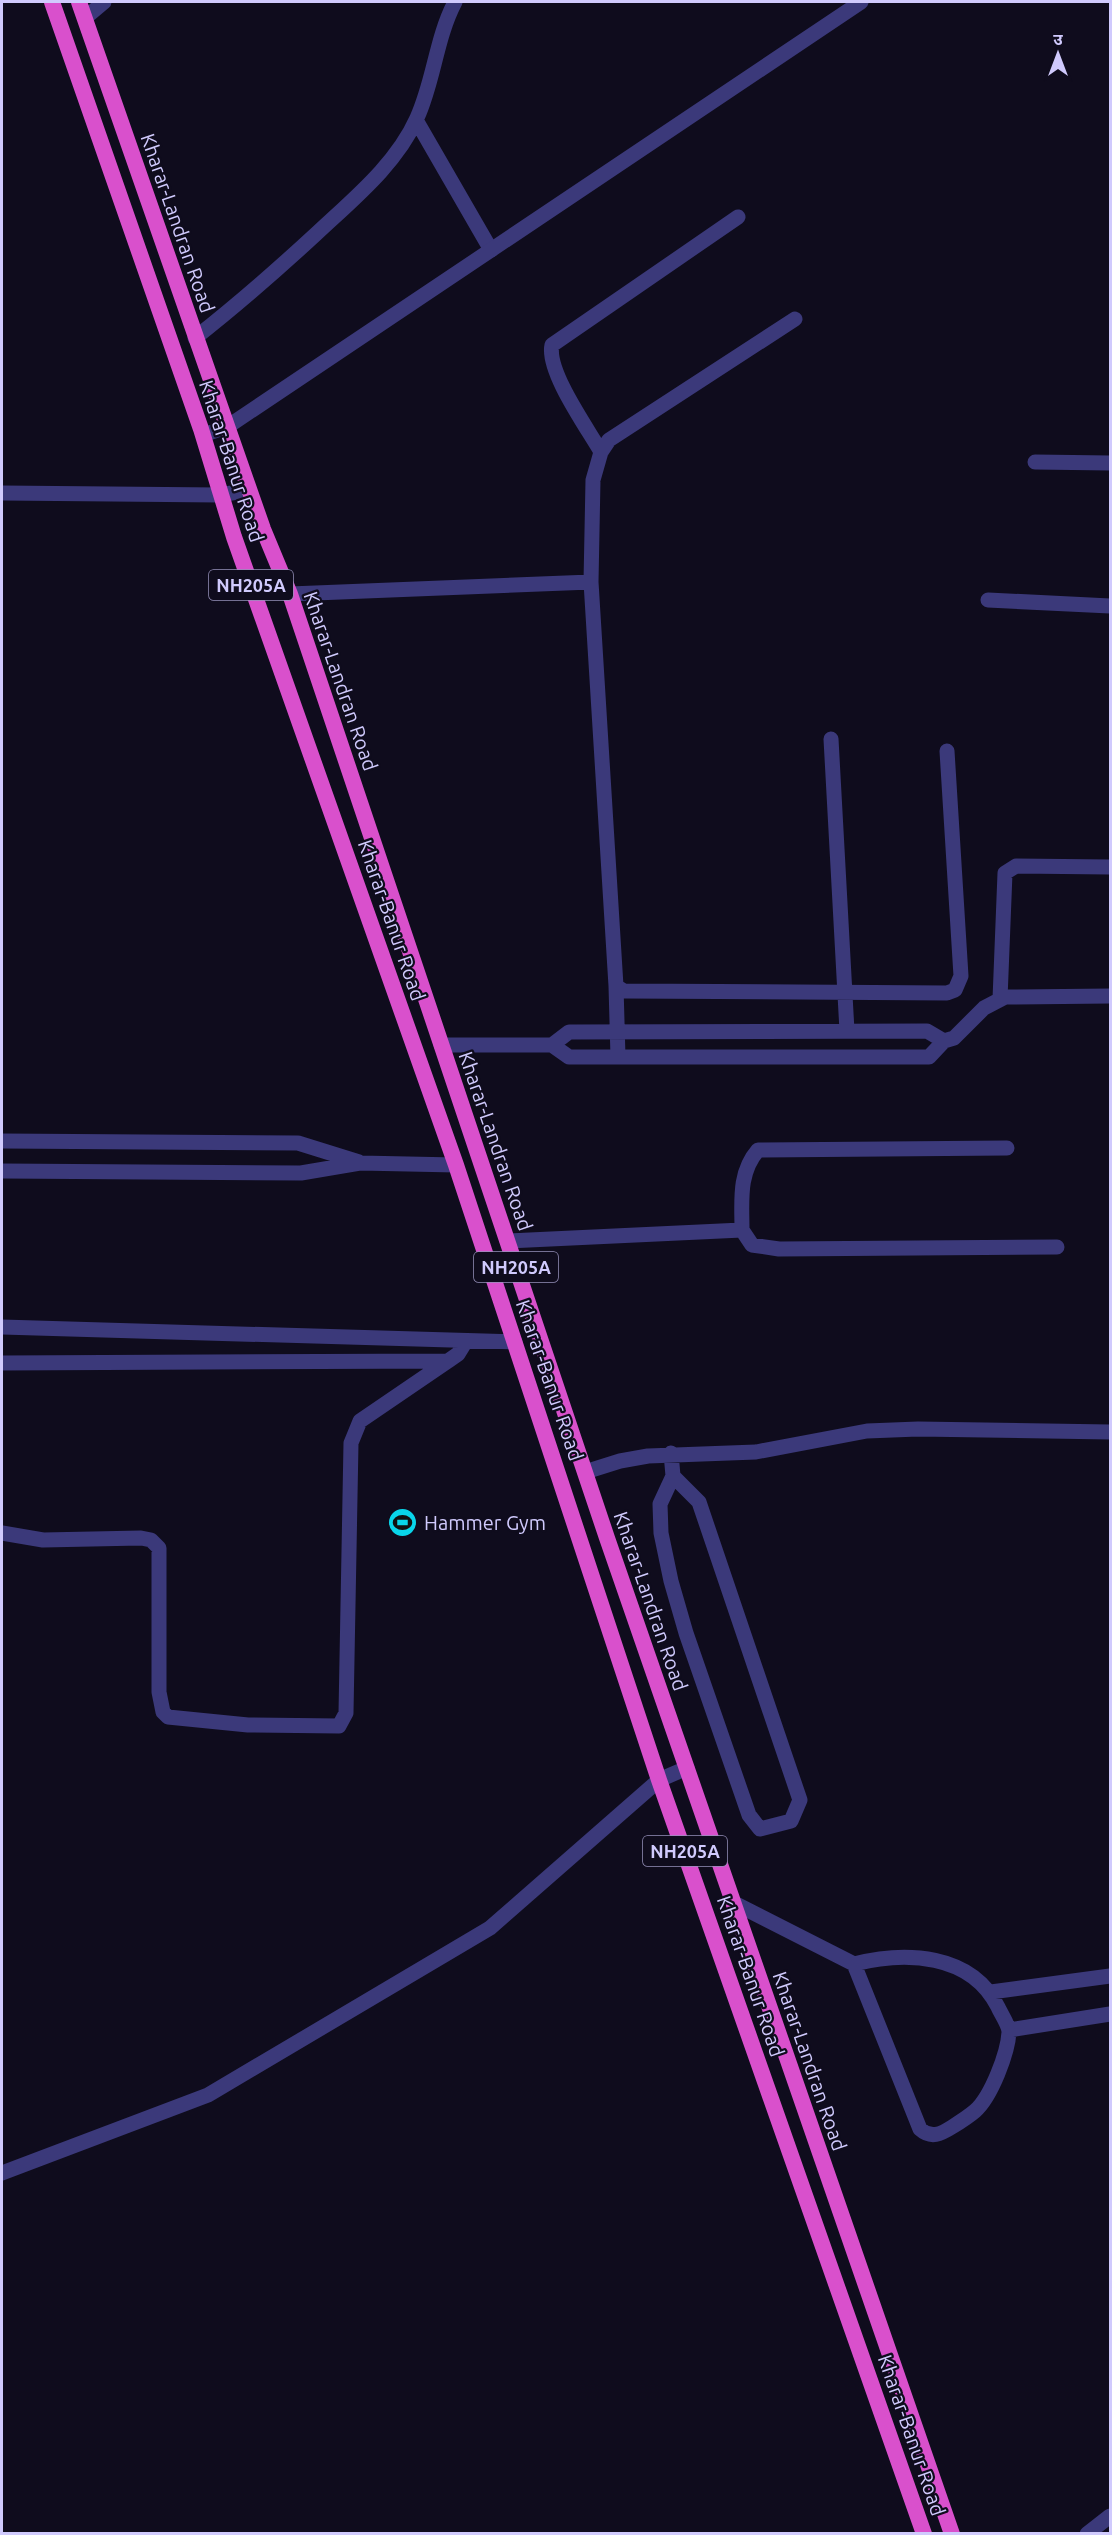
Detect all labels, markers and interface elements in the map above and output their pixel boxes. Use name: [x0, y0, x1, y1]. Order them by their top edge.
north arrow: [1028, 24, 1088, 84]
text: उ: [1053, 30, 1063, 48]
street label: Kharar-Landran Road: [136, 130, 220, 316]
street label: Kharar-Banur Road: [195, 377, 269, 545]
road number: NH205A: [209, 570, 293, 600]
street label: Kharar-Landran Road: [299, 588, 383, 774]
street label: Kharar-Banur Road: [354, 836, 430, 1004]
street label: Kharar-Landran Road: [454, 1048, 538, 1234]
road number: NH205A: [474, 1252, 558, 1282]
street label: Kharar-Banur Road: [512, 1296, 588, 1464]
sports icon: Hammer Gym: [387, 1506, 419, 1538]
street label: Kharar-Landran Road: [609, 1508, 693, 1694]
place label: Hammer Gym: [424, 1511, 546, 1534]
road number: NH205A: [643, 1836, 727, 1866]
street label: Kharar-Banur Road: [713, 1892, 789, 2060]
street label: Kharar-Landran Road: [768, 1968, 852, 2154]
street label: Kharar-Banur Road: [874, 2351, 950, 2519]

